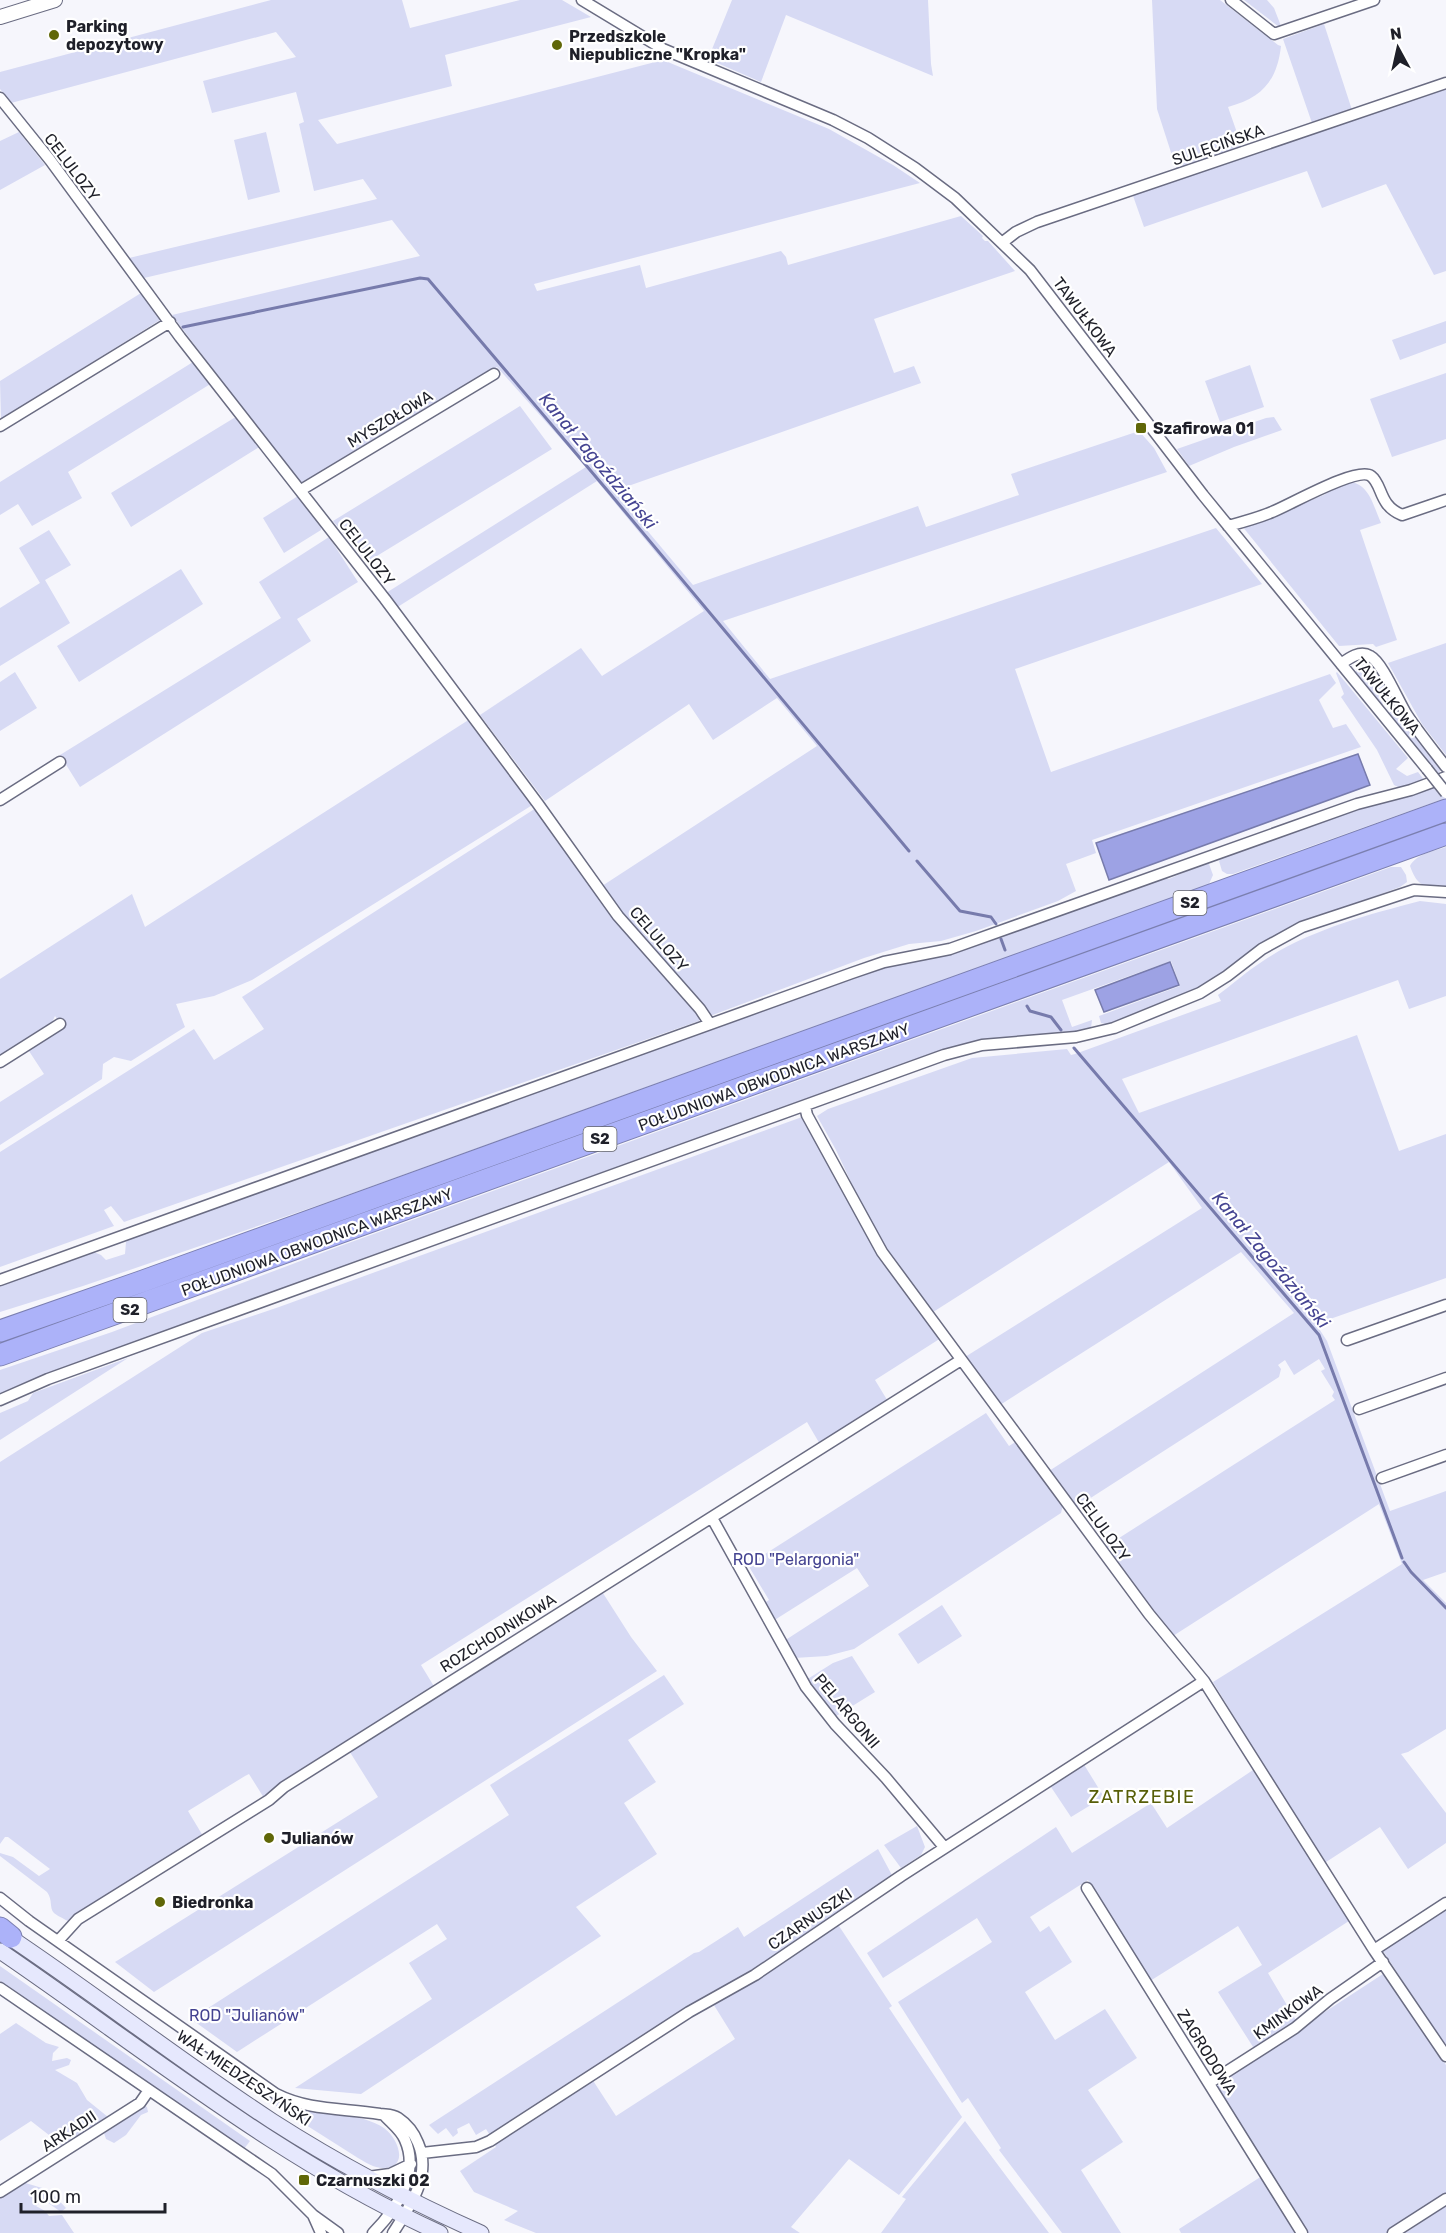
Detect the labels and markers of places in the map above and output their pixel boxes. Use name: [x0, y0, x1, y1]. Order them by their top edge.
place label: Parking depozytowy: [66, 17, 164, 54]
place label: Przedszkole Niepubliczne "Kropka": [569, 27, 746, 64]
marker: Parking depozytowy: [47, 28, 61, 42]
marker: Przedszkole Niepubliczne "Kropka": [550, 38, 564, 52]
place label: Szafirowa 01: [1153, 419, 1254, 438]
marker: Szafirowa 01: [1134, 421, 1148, 435]
place label: Julianów: [281, 1829, 354, 1848]
marker: Julianów: [262, 1831, 276, 1845]
place label: Biedronka: [172, 1893, 253, 1912]
marker: Biedronka: [153, 1895, 167, 1909]
place label: Czarnuszki 02: [316, 2171, 430, 2190]
marker: Czarnuszki 02: [297, 2173, 311, 2187]

